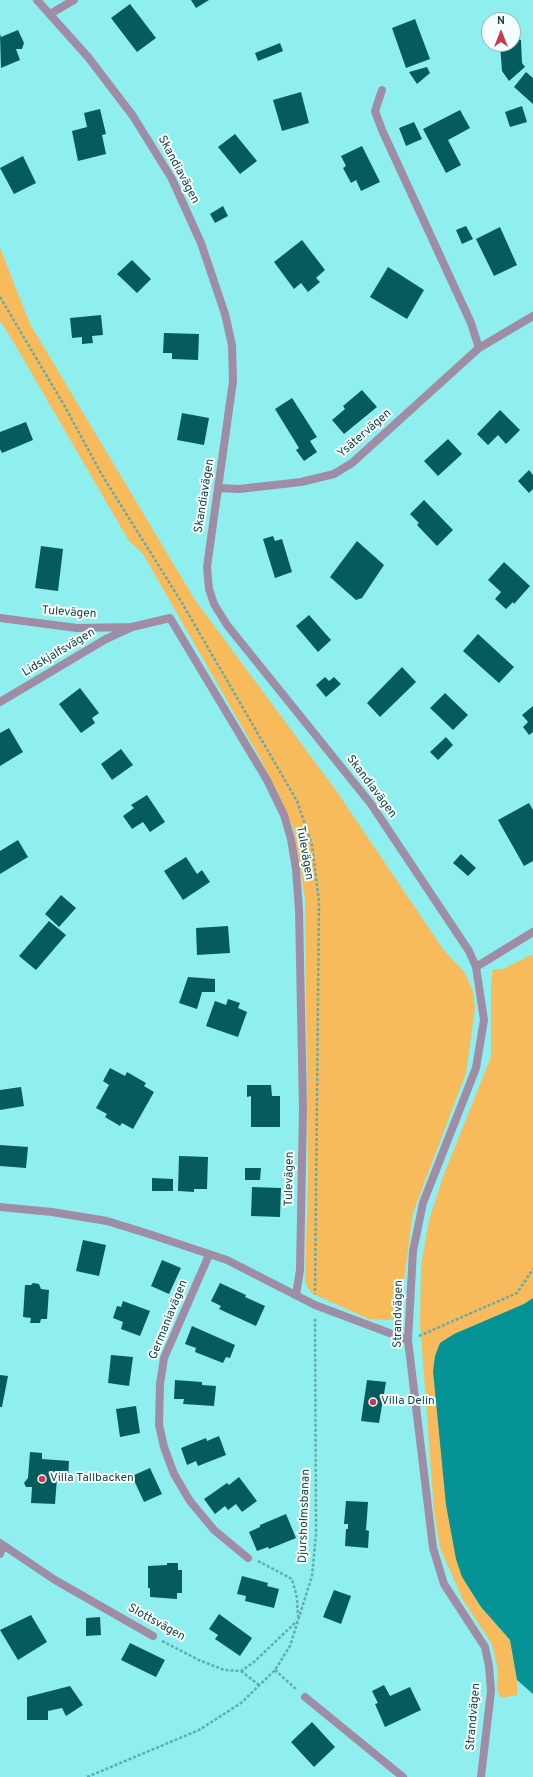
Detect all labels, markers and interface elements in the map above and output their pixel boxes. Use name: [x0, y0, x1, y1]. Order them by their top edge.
north arrow: [481, 12, 521, 52]
text: N: [497, 14, 505, 28]
street label: Skandiavägen: [154, 134, 202, 206]
street label: Ysätervägen: [335, 407, 395, 461]
street label: Skandiavägen: [192, 458, 218, 534]
street label: Tulevägen: [41, 604, 97, 622]
street label: Lidskjalfsvägen: [20, 626, 98, 680]
street label: Skandiavägen: [343, 753, 399, 821]
street label: Tulevägen: [292, 825, 316, 881]
street label: Tulevägen: [282, 1151, 298, 1207]
street label: Germaniavägen: [147, 1278, 191, 1362]
street label: Strandvägen: [391, 1280, 407, 1348]
place label: Villa Delin: [381, 1395, 435, 1409]
marker: Villa Delin: [368, 1397, 378, 1407]
street label: Djursholmsbanan: [296, 1469, 314, 1563]
place label: Villa Tallbacken: [50, 1472, 134, 1486]
marker: Villa Tallbacken: [37, 1474, 47, 1484]
street label: Slottsvägen: [125, 1601, 187, 1645]
street label: Strandvägen: [464, 1683, 484, 1751]

